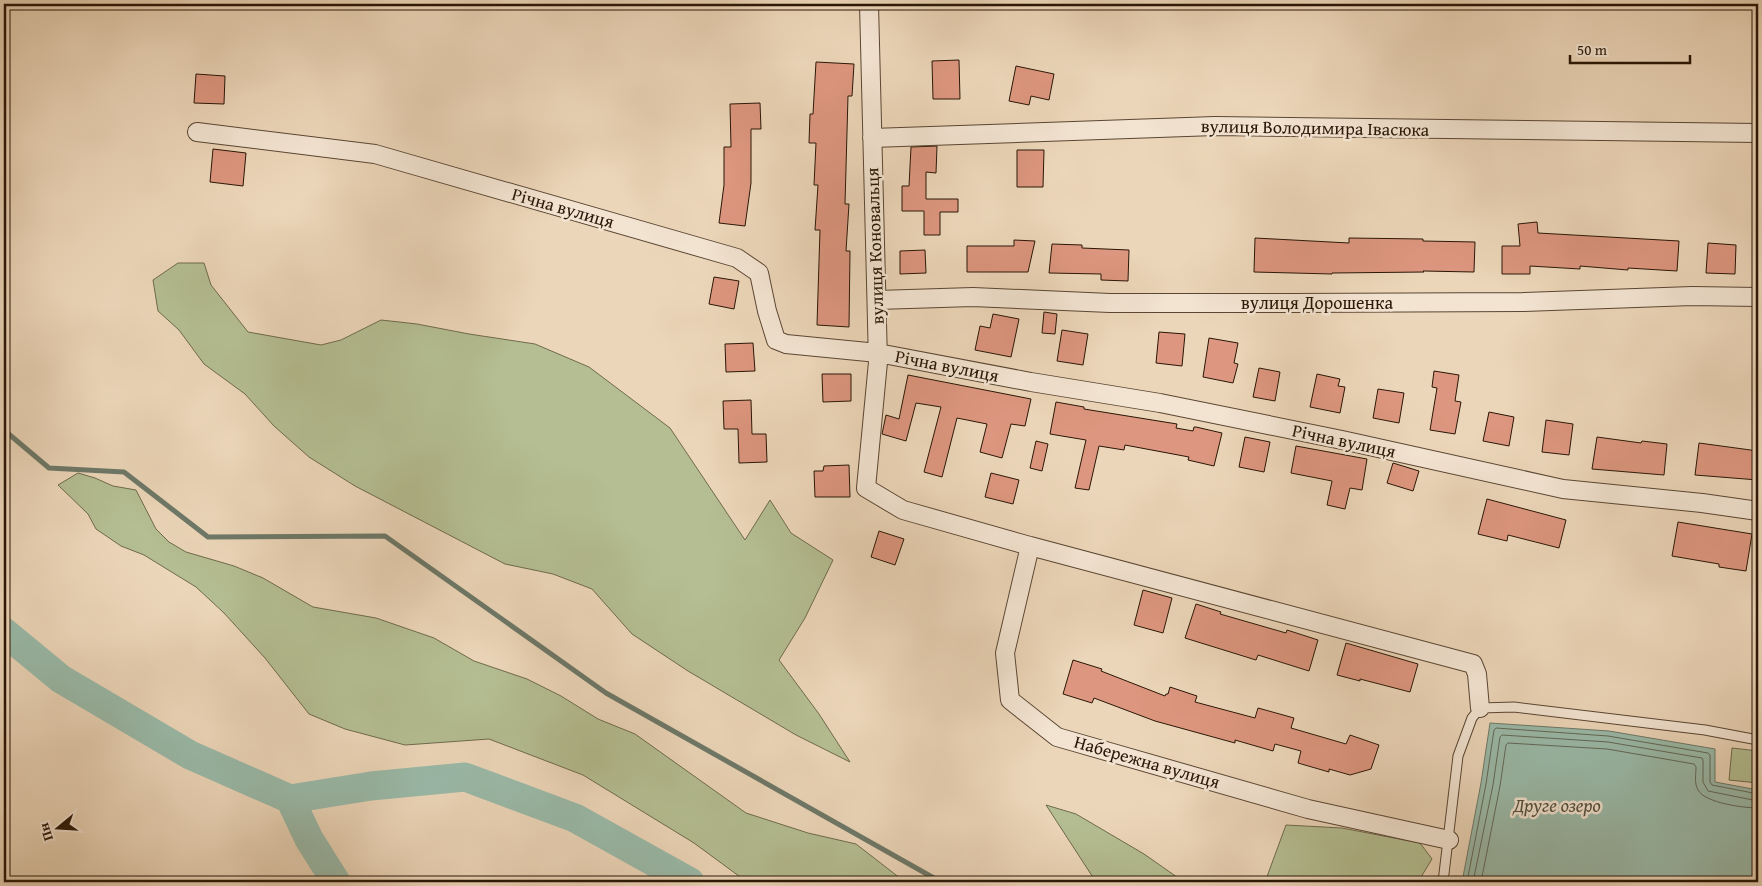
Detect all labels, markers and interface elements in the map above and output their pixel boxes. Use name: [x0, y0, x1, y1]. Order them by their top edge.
scale bar: [1570, 32, 1690, 64]
text: 50 m: [1577, 39, 1608, 60]
street label: вулиця Володимира Івасюка: [1201, 112, 1430, 143]
street label: вулиця Коновальця: [858, 167, 891, 325]
street label: Річна вулиця: [509, 180, 617, 235]
street label: вулиця Дорошенка: [1241, 289, 1393, 316]
street label: Річна вулиця: [893, 342, 1001, 389]
street label: Річна вулиця: [1290, 416, 1398, 465]
street label: Набережна вулиця: [1071, 728, 1223, 795]
water label: Друге озеро: [1512, 791, 1601, 819]
north arrow: [32, 804, 82, 854]
text: Пн: [33, 820, 58, 844]

